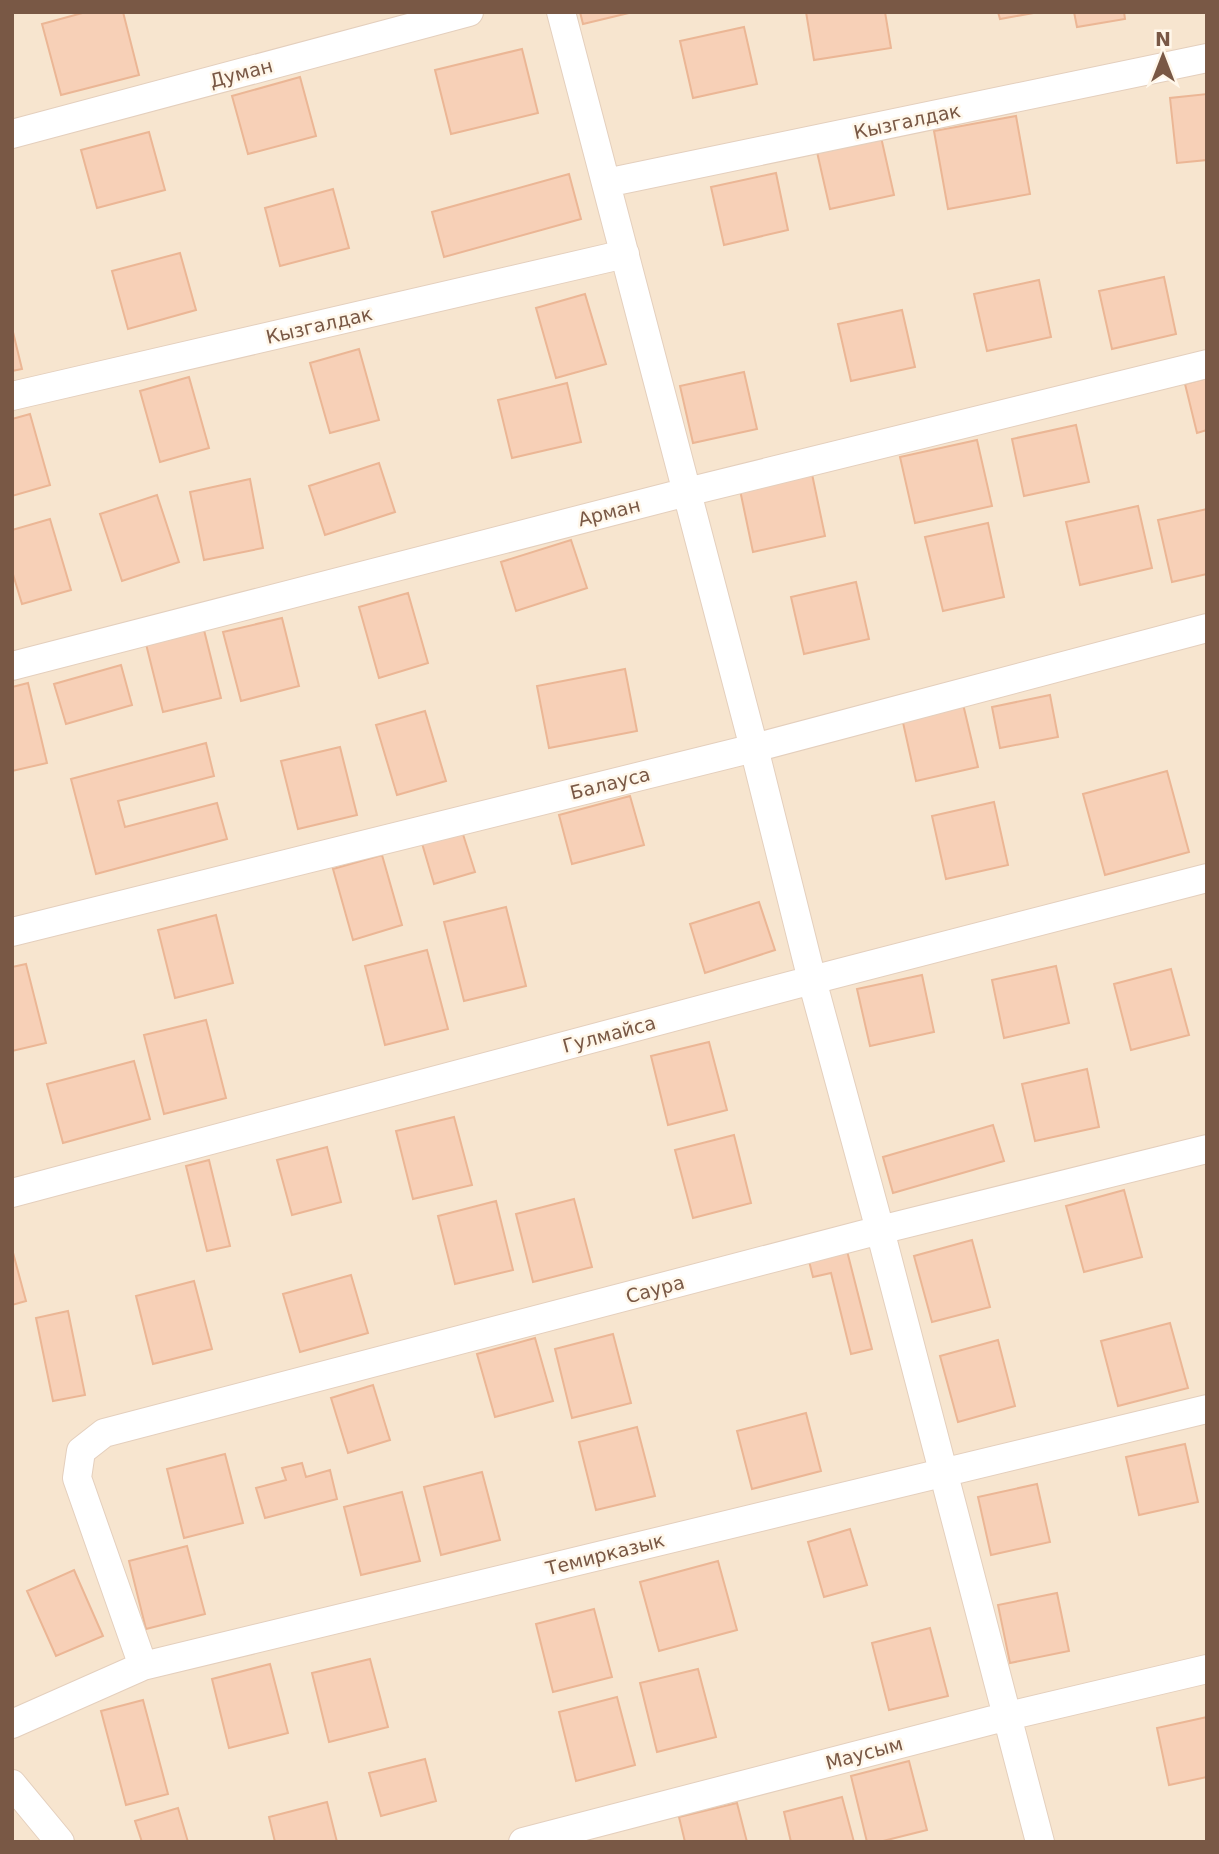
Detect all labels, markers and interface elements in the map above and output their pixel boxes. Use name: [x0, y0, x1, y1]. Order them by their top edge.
north arrow: [1128, 21, 1198, 91]
text: N: [1155, 28, 1171, 50]
street label: Думан: [207, 54, 275, 92]
street label: Кызгалдак: [852, 99, 962, 143]
street label: Кызгалдак: [264, 302, 374, 348]
street label: Арман: [576, 494, 642, 530]
street label: Балауса: [568, 762, 652, 804]
street label: Гулмайса: [560, 1011, 658, 1057]
street label: Саура: [623, 1271, 687, 1307]
street label: Темирказык: [542, 1529, 667, 1580]
street label: Маусым: [823, 1732, 905, 1774]

